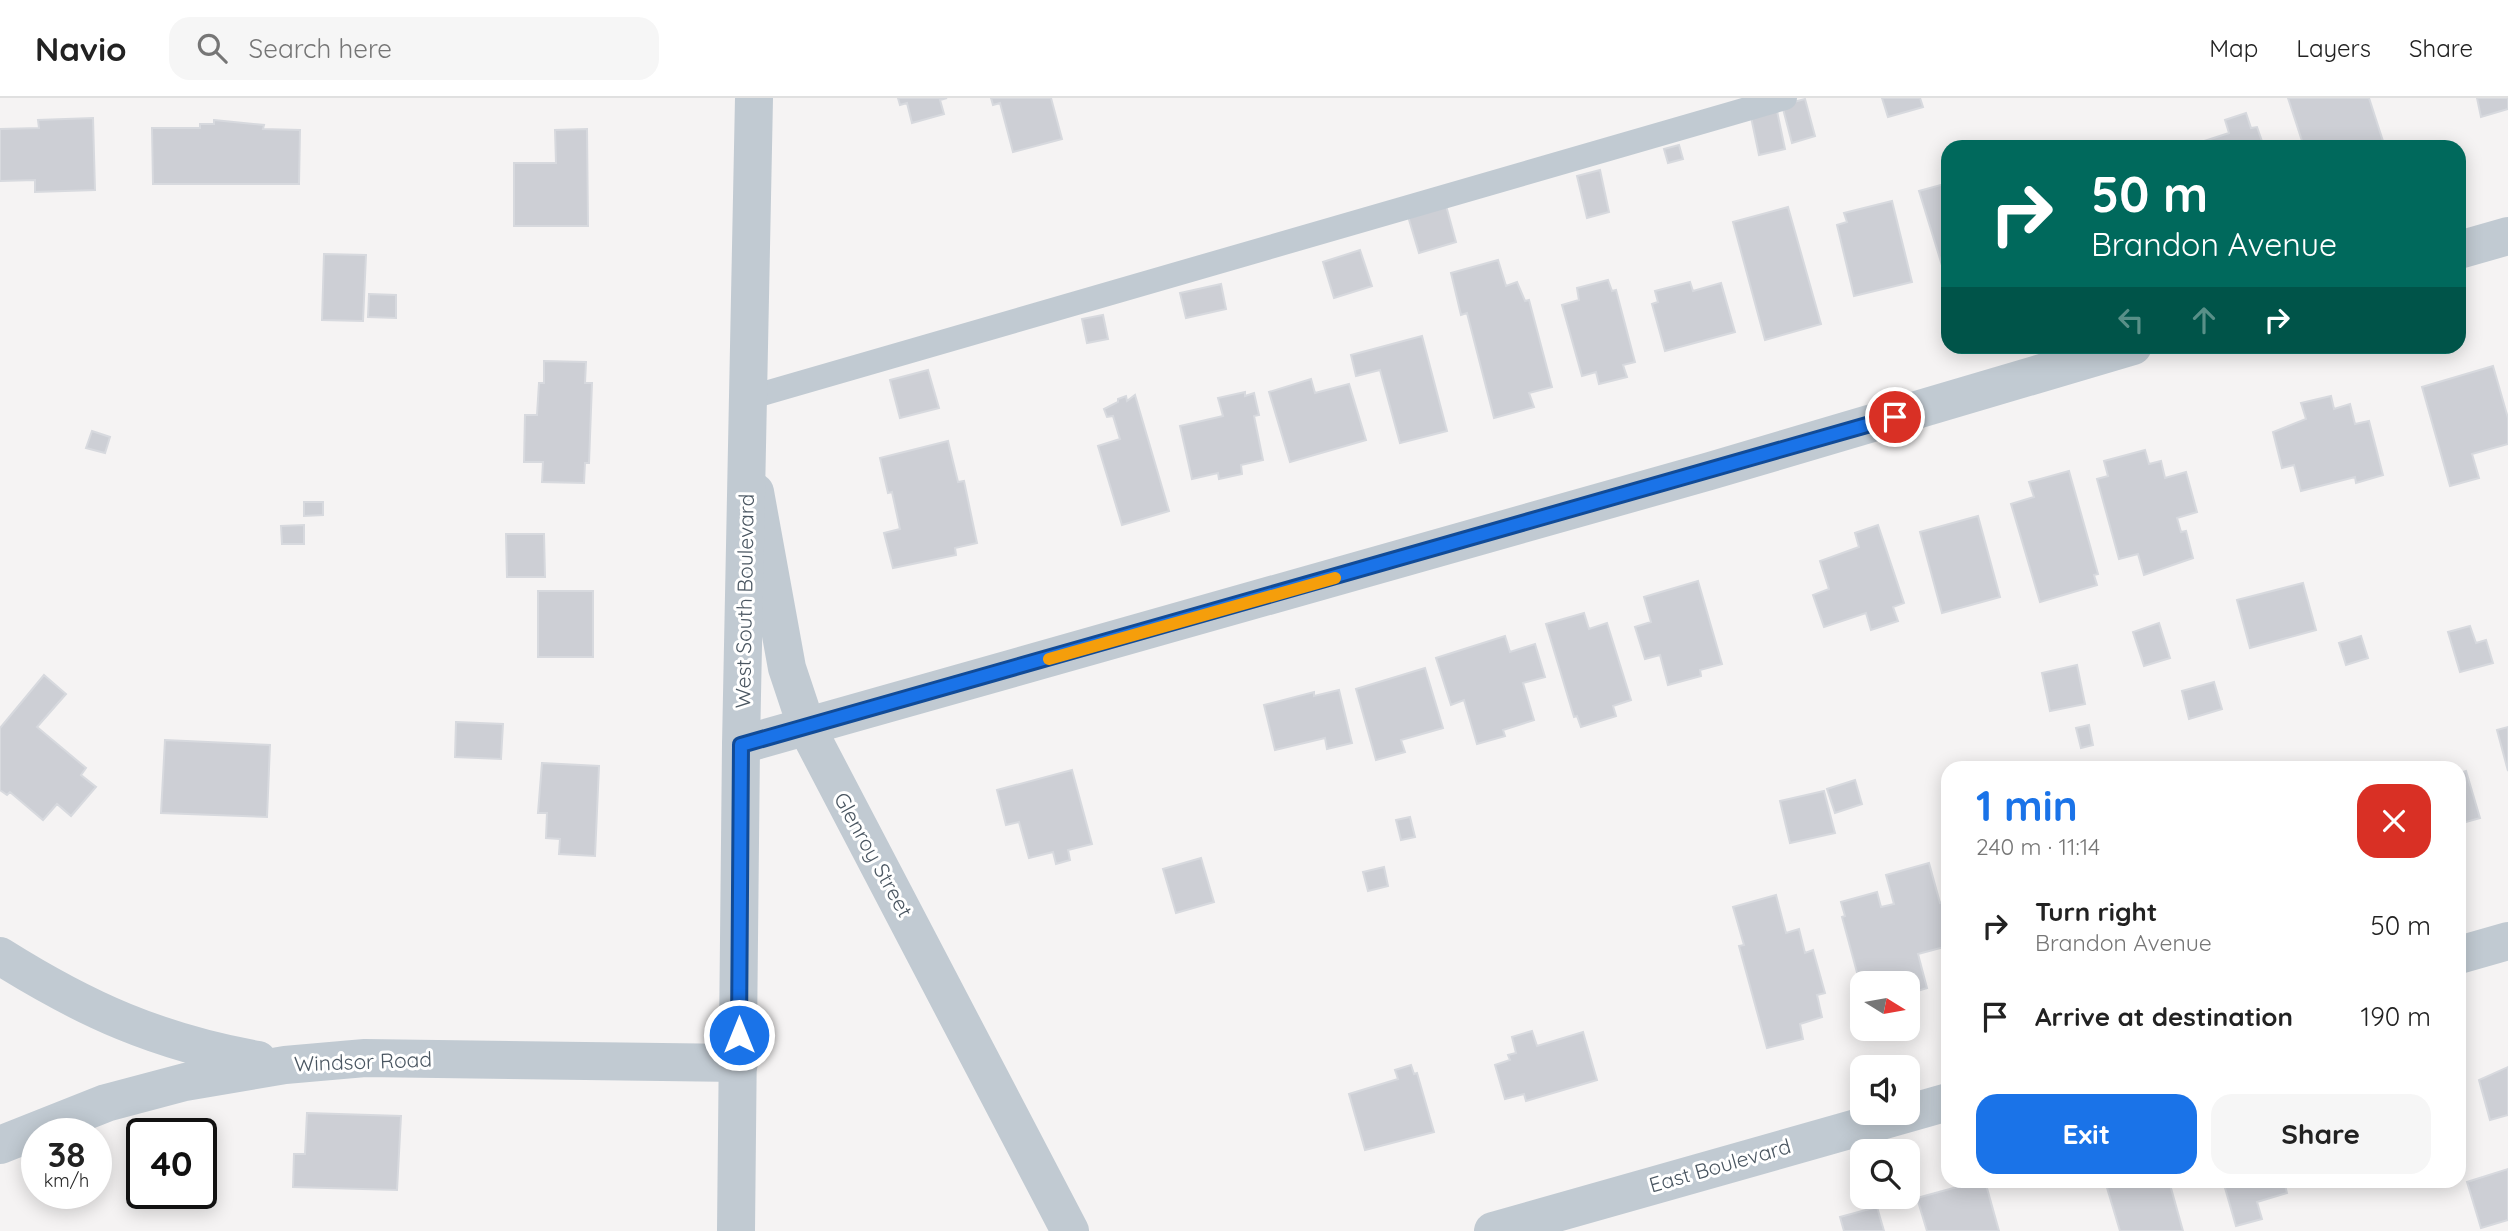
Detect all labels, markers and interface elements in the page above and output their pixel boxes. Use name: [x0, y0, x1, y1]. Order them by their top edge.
search box: [169, 17, 659, 80]
text: Navio: [35, 28, 127, 69]
icon: search: [193, 29, 231, 67]
text: Search here: [249, 32, 392, 65]
text: Map: [2209, 33, 2258, 63]
text: Layers: [2296, 33, 2371, 63]
text: Share: [2409, 33, 2473, 63]
text: 50 m: [2091, 163, 2208, 224]
icon: right: [1976, 168, 2067, 259]
text: Brandon Avenue: [2091, 224, 2337, 264]
icon: left: [2112, 301, 2150, 339]
icon: ahead: [2185, 301, 2223, 339]
icon: right: [2258, 301, 2296, 339]
pin: [1865, 387, 1925, 447]
icon: arrive: [1876, 398, 1914, 436]
street label: West South Boulevard: [729, 493, 759, 708]
text: 1 min: [1976, 779, 2078, 832]
button: close: [2357, 784, 2431, 858]
street label: Glenroy Street: [829, 788, 919, 921]
text: 240 m · 11:14: [1976, 832, 2100, 861]
text: Turn right: [2035, 895, 2157, 928]
icon: right: [1976, 907, 2014, 945]
text: 50 m: [2371, 909, 2431, 942]
text: Brandon Avenue: [2035, 928, 2212, 957]
north arrow: [1850, 971, 1920, 1041]
map controls: [1850, 971, 1920, 1209]
position arrow: [702, 998, 776, 1072]
icon: arrive: [1976, 998, 2014, 1036]
text: Arrive at destination: [2035, 1000, 2293, 1033]
text: 190 m: [2361, 1000, 2431, 1033]
street label: Windsor Road: [293, 1046, 432, 1076]
button: sound: [1850, 1055, 1920, 1125]
button: Exit: [1976, 1094, 2197, 1174]
button: Share: [2211, 1094, 2431, 1174]
speed limit sign: 40: [126, 1118, 217, 1209]
text: 38: [48, 1132, 85, 1176]
street label: East Boulevard: [1646, 1132, 1794, 1198]
button: search: [1850, 1139, 1920, 1209]
text: km/h: [44, 1169, 89, 1192]

